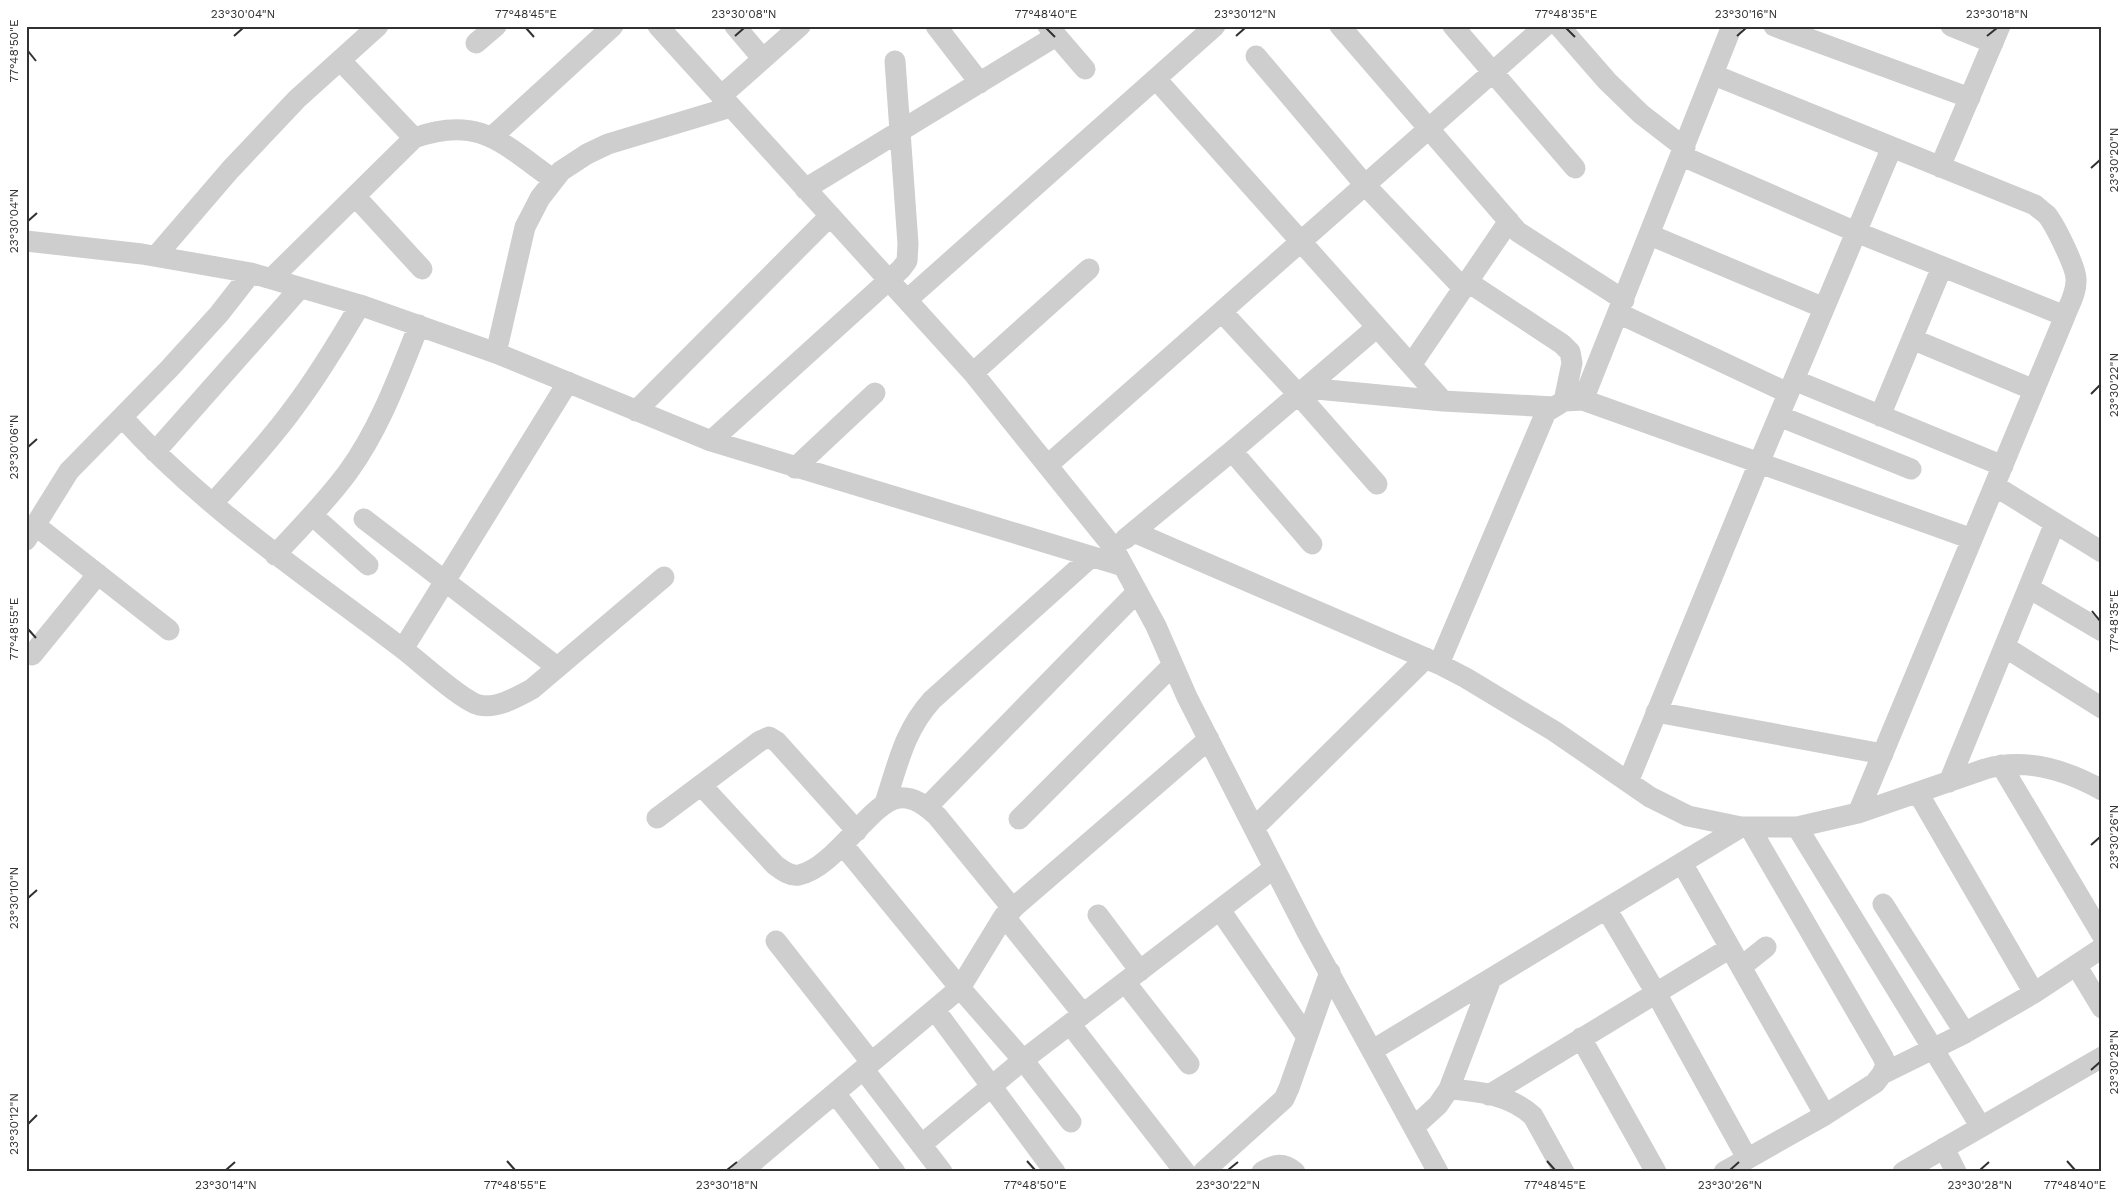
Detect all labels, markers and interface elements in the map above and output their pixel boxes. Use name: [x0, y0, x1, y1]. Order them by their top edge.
text: 23°30'04"N: [211, 7, 275, 21]
text: 77°48'45"E: [495, 7, 557, 21]
text: 23°30'08"N: [711, 7, 777, 21]
text: 77°48'40"E: [1015, 7, 1078, 21]
text: 23°30'12"N: [1214, 7, 1276, 21]
text: 77°48'35"E: [1535, 7, 1598, 21]
text: 23°30'16"N: [1715, 7, 1777, 21]
text: 23°30'18"N: [1966, 7, 2028, 21]
text: 77°48'50"E: [7, 19, 21, 83]
text: 23°30'20"N: [2107, 128, 2121, 192]
text: 23°30'04"N: [7, 189, 21, 253]
text: 23°30'22"N: [2107, 353, 2121, 417]
text: 23°30'06"N: [7, 414, 21, 480]
text: 77°48'35"E: [2107, 589, 2121, 652]
text: 77°48'55"E: [7, 597, 21, 660]
text: 23°30'26"N: [2107, 805, 2121, 869]
text: 23°30'10"N: [7, 867, 21, 929]
text: 23°30'28"N: [2107, 1030, 2121, 1094]
text: 23°30'12"N: [7, 1093, 21, 1155]
text: 23°30'14"N: [195, 1178, 257, 1192]
text: 77°48'55"E: [484, 1178, 547, 1192]
text: 23°30'18"N: [696, 1178, 758, 1192]
text: 77°48'50"E: [1003, 1178, 1067, 1192]
text: 23°30'22"N: [1196, 1178, 1260, 1192]
text: 77°48'45"E: [1524, 1178, 1586, 1192]
text: 23°30'26"N: [1698, 1178, 1762, 1192]
text: 23°30'28"N: [1948, 1178, 2012, 1192]
text: 77°48'40"E: [2044, 1178, 2107, 1192]

